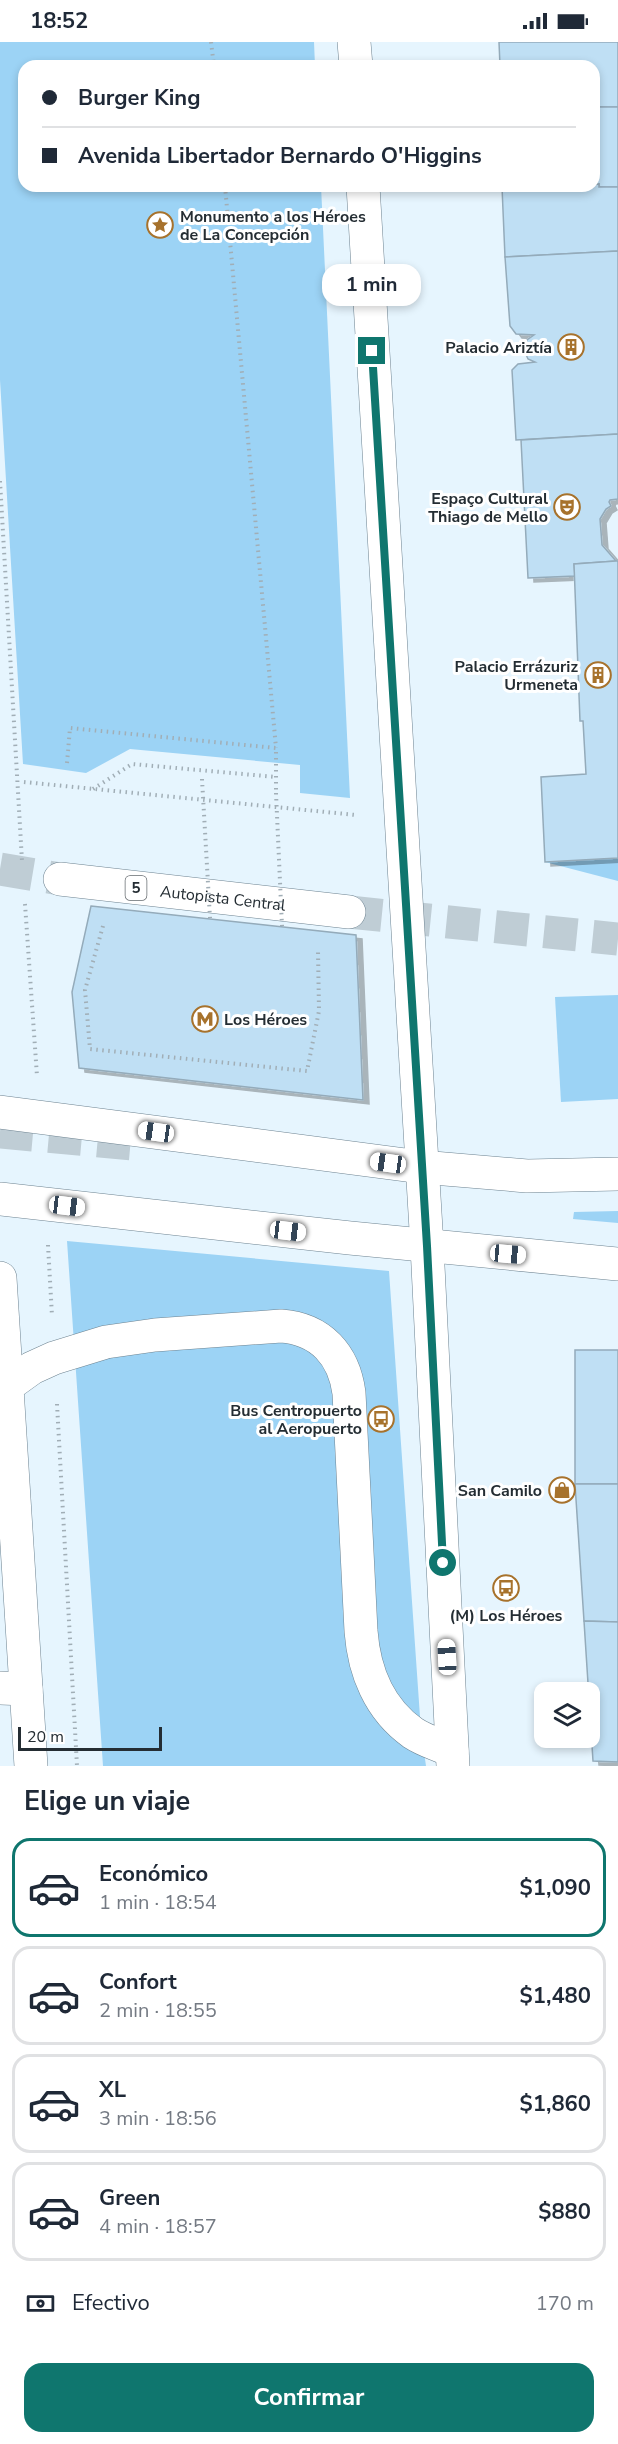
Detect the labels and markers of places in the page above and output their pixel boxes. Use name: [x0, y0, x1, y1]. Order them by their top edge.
place label: Monumento a los Héroes de La Concepción: [180, 206, 366, 246]
place icon: Monumento a los Héroes de La Concepción: [145, 210, 175, 240]
building icon: Palacio Ariztía: [556, 332, 586, 362]
place label: Palacio Ariztía: [445, 337, 552, 359]
place label: Espaço Cultural Thiago de Mello: [428, 488, 548, 528]
theatre icon: Espaço Cultural Thiago de Mello: [552, 492, 582, 522]
place label: Palacio Errázuriz Urmeneta: [455, 656, 578, 696]
building icon: Palacio Errázuriz Urmeneta: [583, 660, 613, 690]
metro station icon: Los Héroes: [190, 1004, 220, 1034]
place label: Los Héroes: [224, 1009, 307, 1031]
place label: Bus Centropuerto al Aeropuerto: [230, 1400, 362, 1440]
bus stop icon: Bus Centropuerto al Aeropuerto: [366, 1404, 396, 1434]
shop icon: San Camilo: [547, 1475, 577, 1505]
place label: San Camilo: [458, 1480, 542, 1502]
bus stop icon: (M) Los Héroes: [491, 1573, 521, 1603]
place label: (M) Los Héroes: [450, 1605, 563, 1627]

